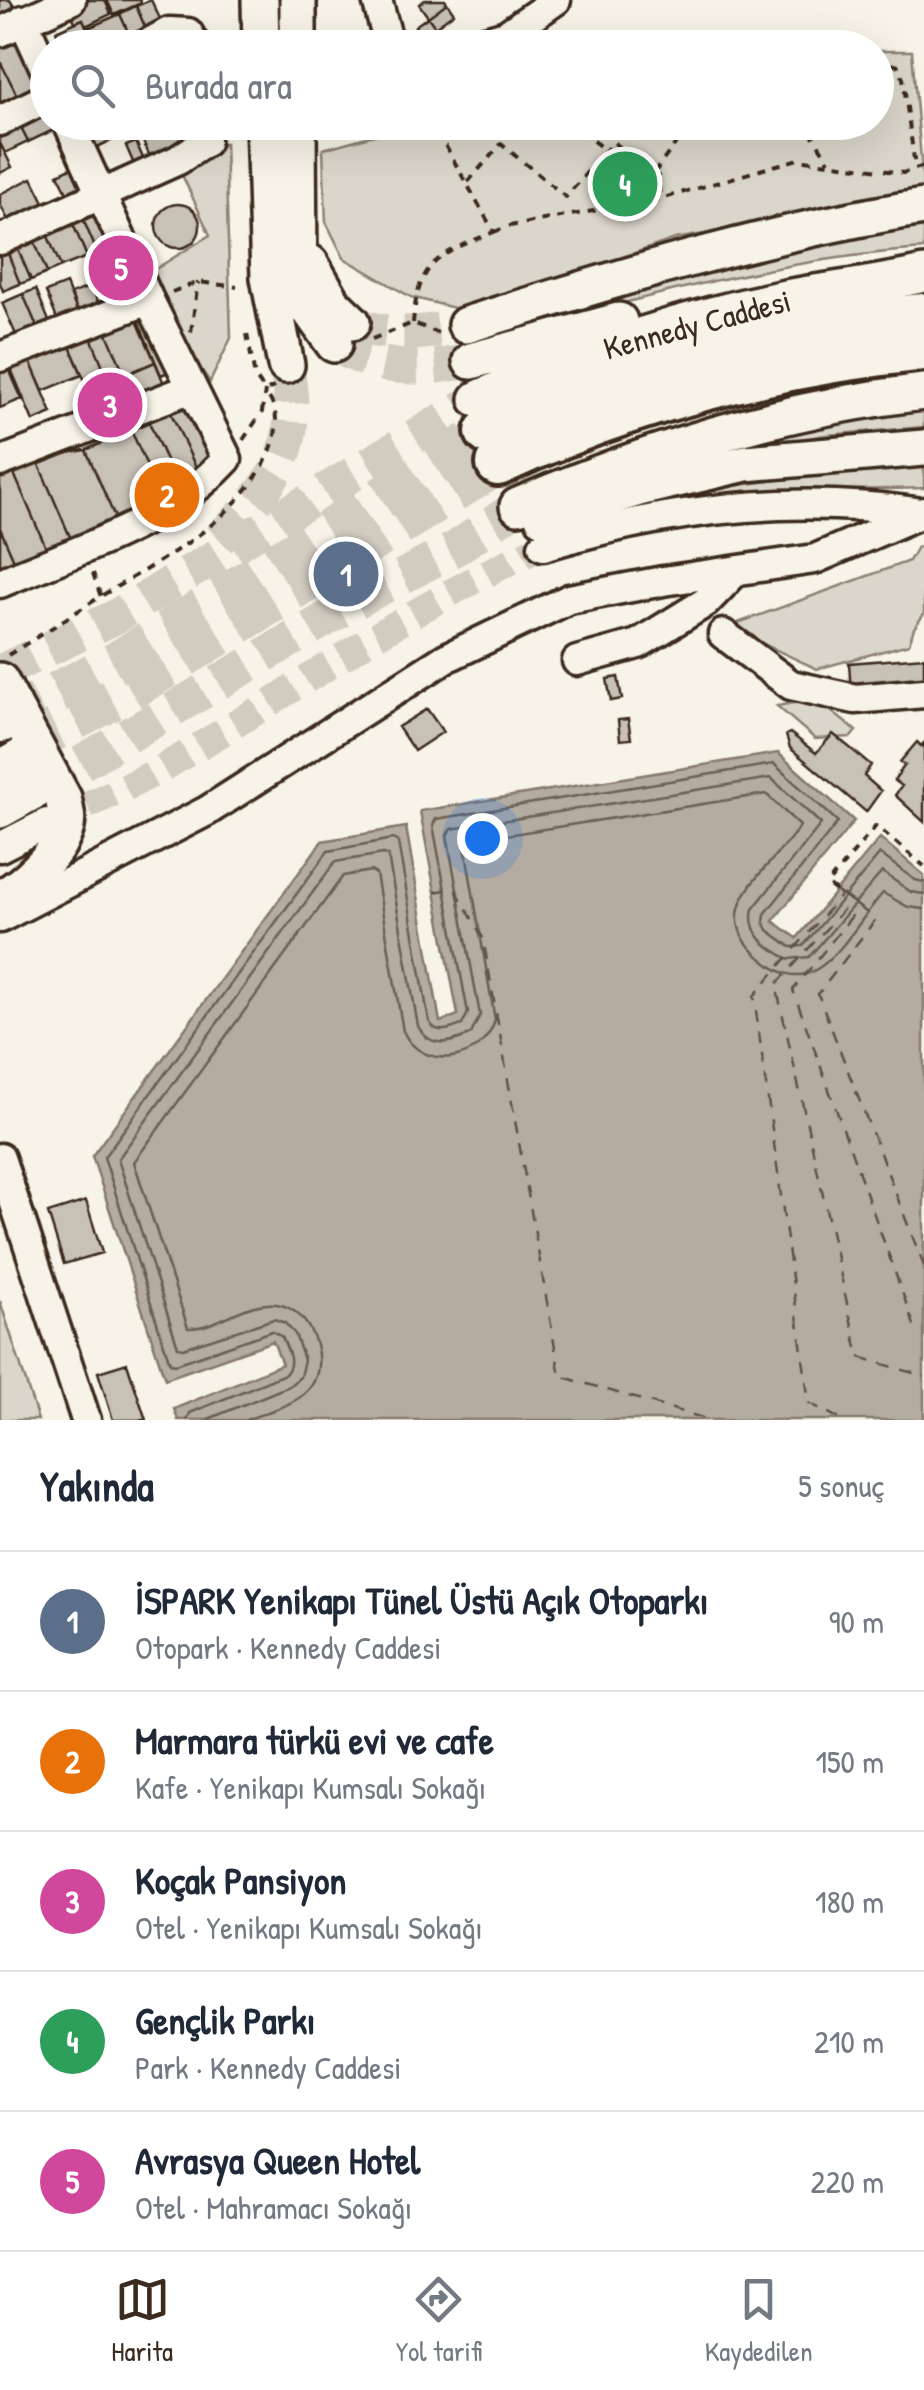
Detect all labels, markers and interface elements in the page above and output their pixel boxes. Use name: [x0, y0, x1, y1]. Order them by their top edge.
search box: [30, 30, 894, 140]
icon: search: [65, 58, 120, 113]
text: Burada ara: [145, 59, 292, 111]
pin: 4: [592, 146, 658, 222]
pin: 5: [88, 230, 154, 306]
street label: Kennedy Caddesi: [599, 278, 795, 370]
pin: 3: [78, 368, 142, 442]
pin: 2: [134, 458, 200, 532]
pin: 1: [314, 536, 378, 612]
your location: [457, 813, 508, 864]
text: Yakında: [40, 1457, 154, 1514]
text: 5 sonuç: [798, 1464, 884, 1507]
text: İSPARK Yenikapı Tünel Üstü Açık Otoparkı: [135, 1574, 708, 1626]
text: 1: [67, 1600, 78, 1643]
text: 90 m: [829, 1600, 884, 1643]
text: Otopark · Kennedy Caddesi: [135, 1626, 441, 1669]
text: Marmara türkü evi ve cafe: [135, 1714, 494, 1766]
text: 2: [65, 1740, 80, 1783]
text: 150 m: [815, 1740, 884, 1783]
text: Kafe · Yenikapı Kumsalı Sokağı: [135, 1766, 486, 1809]
text: Koçak Pansiyon: [135, 1854, 346, 1906]
text: 3: [65, 1880, 80, 1923]
text: 180 m: [815, 1880, 884, 1923]
text: Otel · Yenikapı Kumsalı Sokağı: [135, 1906, 483, 1949]
text: Gençlik Parkı: [135, 1994, 316, 2046]
text: 4: [66, 2020, 79, 2063]
text: 210 m: [814, 2020, 884, 2063]
text: Park · Kennedy Caddesi: [135, 2046, 401, 2089]
text: Avrasya Queen Hotel: [135, 2134, 420, 2186]
text: 5: [66, 2160, 79, 2203]
text: 220 m: [811, 2160, 884, 2203]
text: Otel · Mahramacı Sokağı: [135, 2186, 412, 2229]
tab: Harita: [111, 2272, 173, 2370]
tab: Yol tarifi: [396, 2272, 482, 2370]
tab: Kaydedilen: [705, 2272, 813, 2370]

